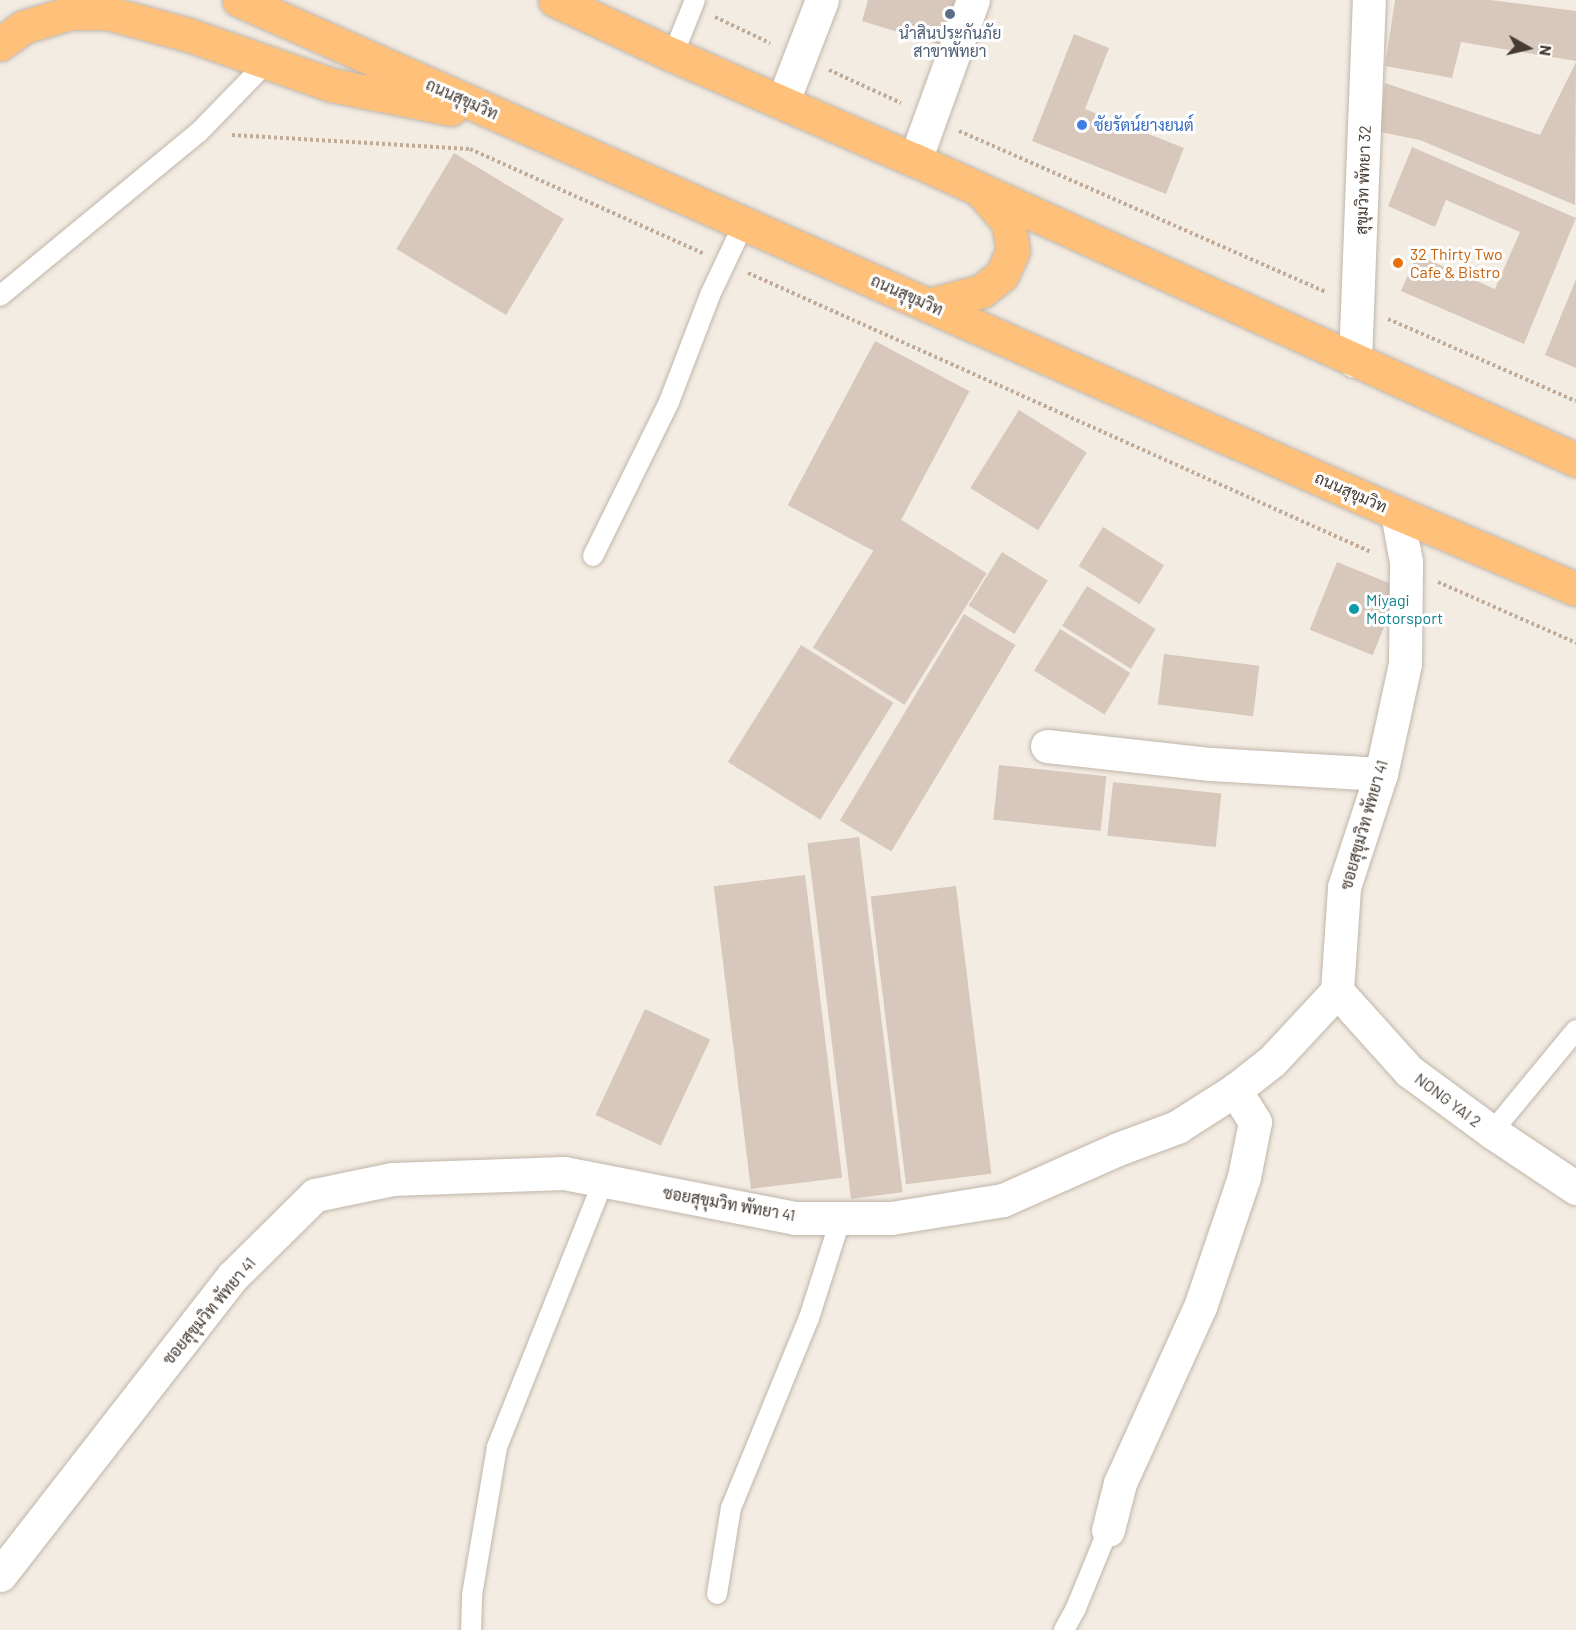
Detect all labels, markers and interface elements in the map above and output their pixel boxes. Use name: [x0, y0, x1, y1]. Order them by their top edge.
marker: นำสินประกันภัย สาขาพัทยา: [943, 7, 957, 21]
north arrow: [1498, 18, 1558, 78]
place label: นำสินประกันภัย สาขาพัทยา: [899, 23, 1001, 61]
text: N: [1536, 44, 1556, 57]
street label: ถนนสุขุมวิท: [423, 75, 501, 123]
place label: ชัยรัตน์ยางยนต์: [1094, 115, 1194, 135]
marker: ชัยรัตน์ยางยนต์: [1075, 118, 1089, 132]
street label: สุขุมวิท พัทยา 32: [1351, 125, 1375, 235]
place label: 32 Thirty Two Cafe & Bistro: [1410, 244, 1503, 282]
marker: 32 Thirty Two Cafe & Bistro: [1391, 256, 1405, 270]
street label: ถนนสุขุมวิท: [868, 271, 946, 319]
street label: ถนนสุขุมวิท: [1312, 468, 1390, 516]
place label: Miyagi Motorsport: [1366, 590, 1443, 628]
marker: Miyagi Motorsport: [1347, 602, 1361, 616]
street label: ซอยสุขุมวิท พัทยา 41: [1336, 758, 1392, 892]
street label: NONG YAI 2: [1411, 1069, 1485, 1131]
street label: ซอยสุขุมวิท พัทยา 41: [661, 1183, 797, 1225]
street label: ซอยสุขุมวิท พัทยา 41: [159, 1254, 259, 1368]

